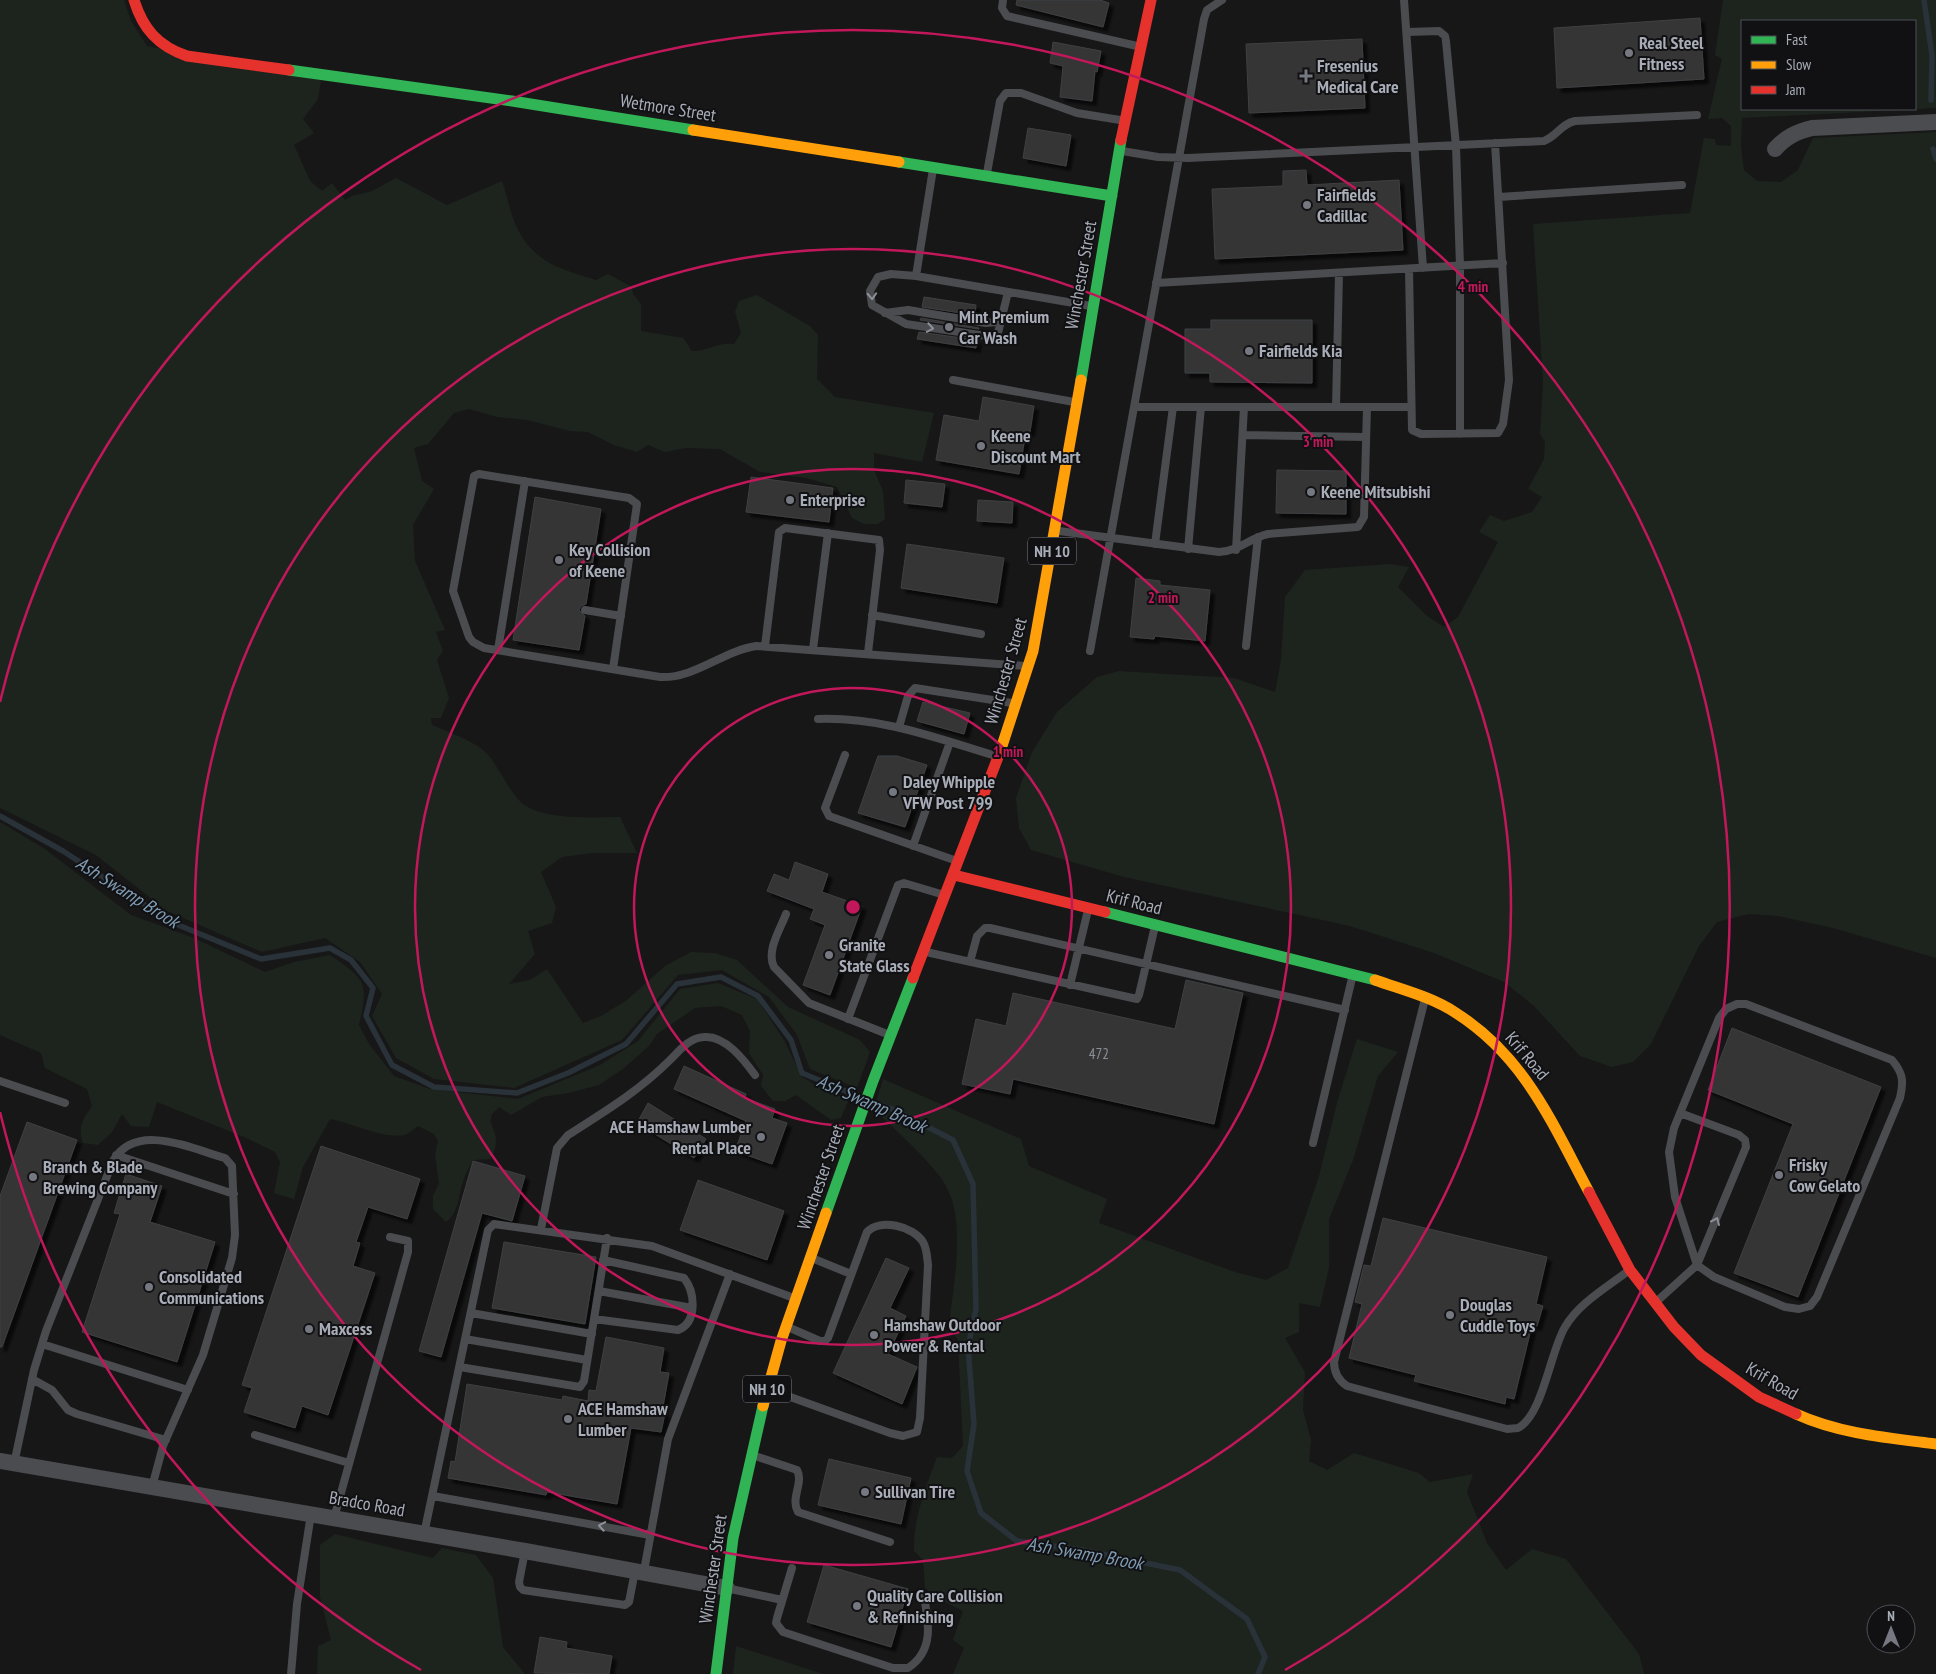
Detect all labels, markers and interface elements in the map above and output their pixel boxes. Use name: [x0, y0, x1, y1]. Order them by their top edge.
legend: [1741, 20, 1916, 110]
text: Fast: [1786, 30, 1807, 49]
place label: Real Steel Fitness: [1639, 31, 1704, 75]
marker: Real Steel Fitness: [1623, 47, 1635, 59]
place label: Fresenius Medical Care: [1317, 54, 1399, 98]
text: Slow: [1786, 55, 1811, 74]
marker: Fresenius Medical Care: [1299, 69, 1313, 83]
text: Jam: [1785, 80, 1805, 99]
street label: Wetmore Street: [618, 89, 718, 126]
place label: Fairfields Cadillac: [1317, 183, 1376, 227]
marker: Fairfields Cadillac: [1301, 199, 1313, 211]
street label: Winchester Street: [1060, 219, 1101, 331]
text: 4 min: [1458, 277, 1488, 296]
one-way arrow: [866, 292, 877, 300]
place label: Mint Premium Car Wash: [959, 305, 1049, 349]
marker: Mint Premium Car Wash: [943, 321, 955, 333]
one-way arrow: [926, 323, 935, 333]
place label: Fairfields Kia: [1259, 339, 1342, 362]
marker: Fairfields Kia: [1243, 345, 1255, 357]
place label: Keene Discount Mart: [991, 424, 1081, 468]
text: 3 min: [1303, 432, 1333, 451]
marker: Keene Discount Mart: [975, 440, 987, 452]
place label: Keene Mitsubishi: [1321, 480, 1431, 503]
marker: Keene Mitsubishi: [1305, 486, 1317, 498]
place label: Enterprise: [800, 488, 866, 511]
marker: Enterprise: [784, 494, 796, 506]
place label: Key Collision of Keene: [569, 538, 650, 582]
road number: NH 10: [1028, 538, 1076, 564]
marker: Key Collision of Keene: [553, 554, 565, 566]
text: 2 min: [1148, 588, 1178, 607]
street label: Winchester Street: [979, 615, 1032, 727]
text: 1 min: [993, 742, 1023, 761]
place label: Daley Whipple VFW Post 799: [902, 770, 995, 814]
marker: Daley Whipple VFW Post 799: [887, 786, 899, 798]
water label: Ash Swamp Brook: [72, 851, 186, 935]
street label: Krif Road: [1104, 884, 1164, 920]
centre of rings: [844, 898, 862, 916]
place label: Granite State Glass: [839, 933, 909, 977]
marker: Granite State Glass: [823, 949, 835, 961]
street label: Krif Road: [1500, 1027, 1554, 1085]
house number: 472: [1089, 1044, 1109, 1063]
water label: Ash Swamp Brook: [814, 1068, 933, 1139]
place label: ACE Hamshaw Lumber Rental Place: [608, 1115, 752, 1159]
street label: Winchester Street: [792, 1121, 849, 1233]
marker: ACE Hamshaw Lumber Rental Place: [755, 1131, 767, 1143]
place label: Frisky Cow Gelato: [1789, 1153, 1860, 1197]
place label: Branch & Blade Brewing Company: [43, 1155, 158, 1199]
marker: Frisky Cow Gelato: [1773, 1169, 1785, 1181]
marker: Branch & Blade Brewing Company: [27, 1171, 39, 1183]
one-way arrow: [1710, 1217, 1721, 1226]
place label: Consolidated Communications: [159, 1265, 264, 1309]
marker: Consolidated Communications: [143, 1281, 155, 1293]
place label: Douglas Cuddle Toys: [1460, 1293, 1535, 1337]
marker: Douglas Cuddle Toys: [1444, 1309, 1456, 1321]
place label: Hamshaw Outdoor Power & Rental: [884, 1313, 1002, 1357]
place label: Maxcess: [319, 1317, 372, 1340]
marker: Maxcess: [303, 1323, 315, 1335]
marker: Hamshaw Outdoor Power & Rental: [868, 1329, 880, 1341]
street label: Krif Road: [1742, 1356, 1802, 1405]
road number: NH 10: [743, 1376, 791, 1402]
place label: ACE Hamshaw Lumber: [577, 1397, 668, 1441]
marker: ACE Hamshaw Lumber: [562, 1413, 574, 1425]
place label: Sullivan Tire: [875, 1480, 955, 1503]
street label: Bradco Road: [327, 1486, 407, 1522]
marker: Sullivan Tire: [859, 1486, 871, 1498]
street label: Winchester Street: [693, 1513, 732, 1625]
one-way arrow: [598, 1522, 607, 1532]
water label: Ash Swamp Brook: [1025, 1531, 1147, 1575]
place label: Quality Care Collision & Refinishing: [867, 1584, 1003, 1628]
marker: Quality Care Collision & Refinishing: [851, 1600, 863, 1612]
north arrow: [1866, 1604, 1916, 1654]
text: N: [1887, 1607, 1895, 1625]

